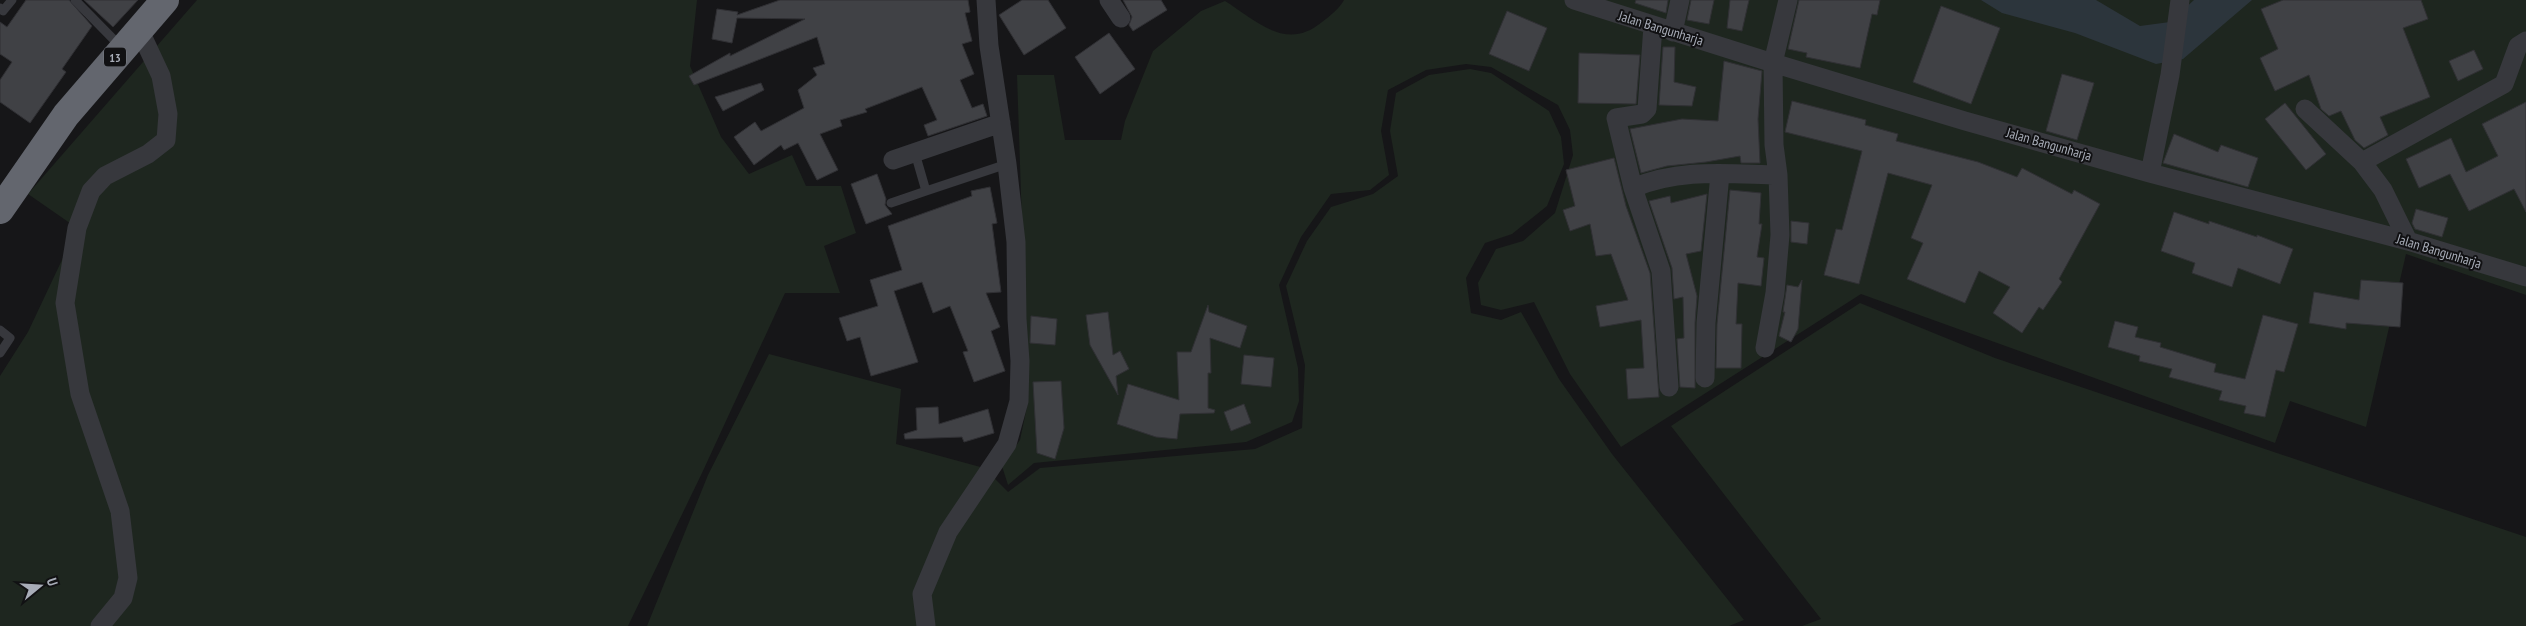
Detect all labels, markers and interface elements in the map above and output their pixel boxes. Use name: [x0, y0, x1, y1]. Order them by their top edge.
street label: Jalan Bangunharja: [1615, 6, 1706, 49]
road number: 13: [104, 48, 126, 66]
street label: Jalan Bangunharja: [2003, 123, 2094, 165]
street label: Jalan Bangunharja: [2393, 229, 2484, 272]
north arrow: [15, 561, 65, 611]
text: U: [43, 576, 62, 588]

